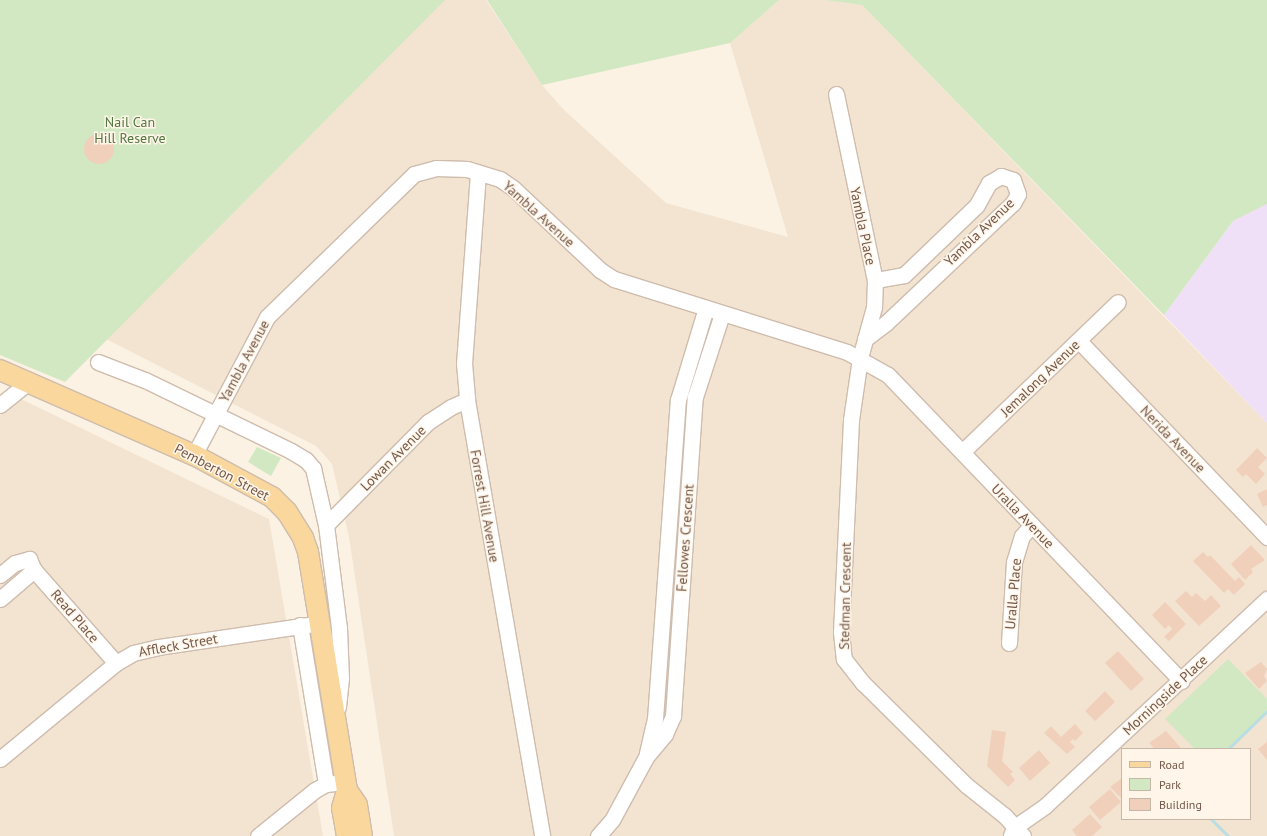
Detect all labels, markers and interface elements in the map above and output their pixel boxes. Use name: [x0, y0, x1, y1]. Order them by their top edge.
park label: Nail Can Hill Reserve: [94, 114, 166, 146]
street label: Yambla Avenue: [500, 177, 578, 251]
street label: Yambla Place: [847, 185, 879, 267]
street label: Yambla Avenue: [940, 194, 1018, 270]
street label: Yambla Avenue: [215, 317, 273, 405]
street label: Jemalong Avenue: [997, 336, 1083, 420]
street label: Nerida Avenue: [1137, 402, 1209, 476]
street label: Lowan Avenue: [357, 422, 429, 494]
street label: Pemberton Street: [172, 440, 272, 504]
street label: Forrest Hill Avenue: [467, 448, 503, 564]
street label: Uralla Avenue: [988, 480, 1058, 552]
street label: Fellowes Crescent: [673, 484, 697, 592]
street label: Stedman Crescent: [836, 542, 854, 650]
street label: Uralla Place: [1002, 558, 1024, 630]
street label: Read Place: [47, 586, 103, 646]
street label: Affleck Street: [137, 630, 219, 660]
street label: Morningside Place: [1119, 651, 1211, 739]
legend: [1121, 748, 1251, 820]
text: Road: [1159, 757, 1184, 772]
text: Park: [1159, 777, 1181, 792]
text: Building: [1159, 797, 1202, 812]

